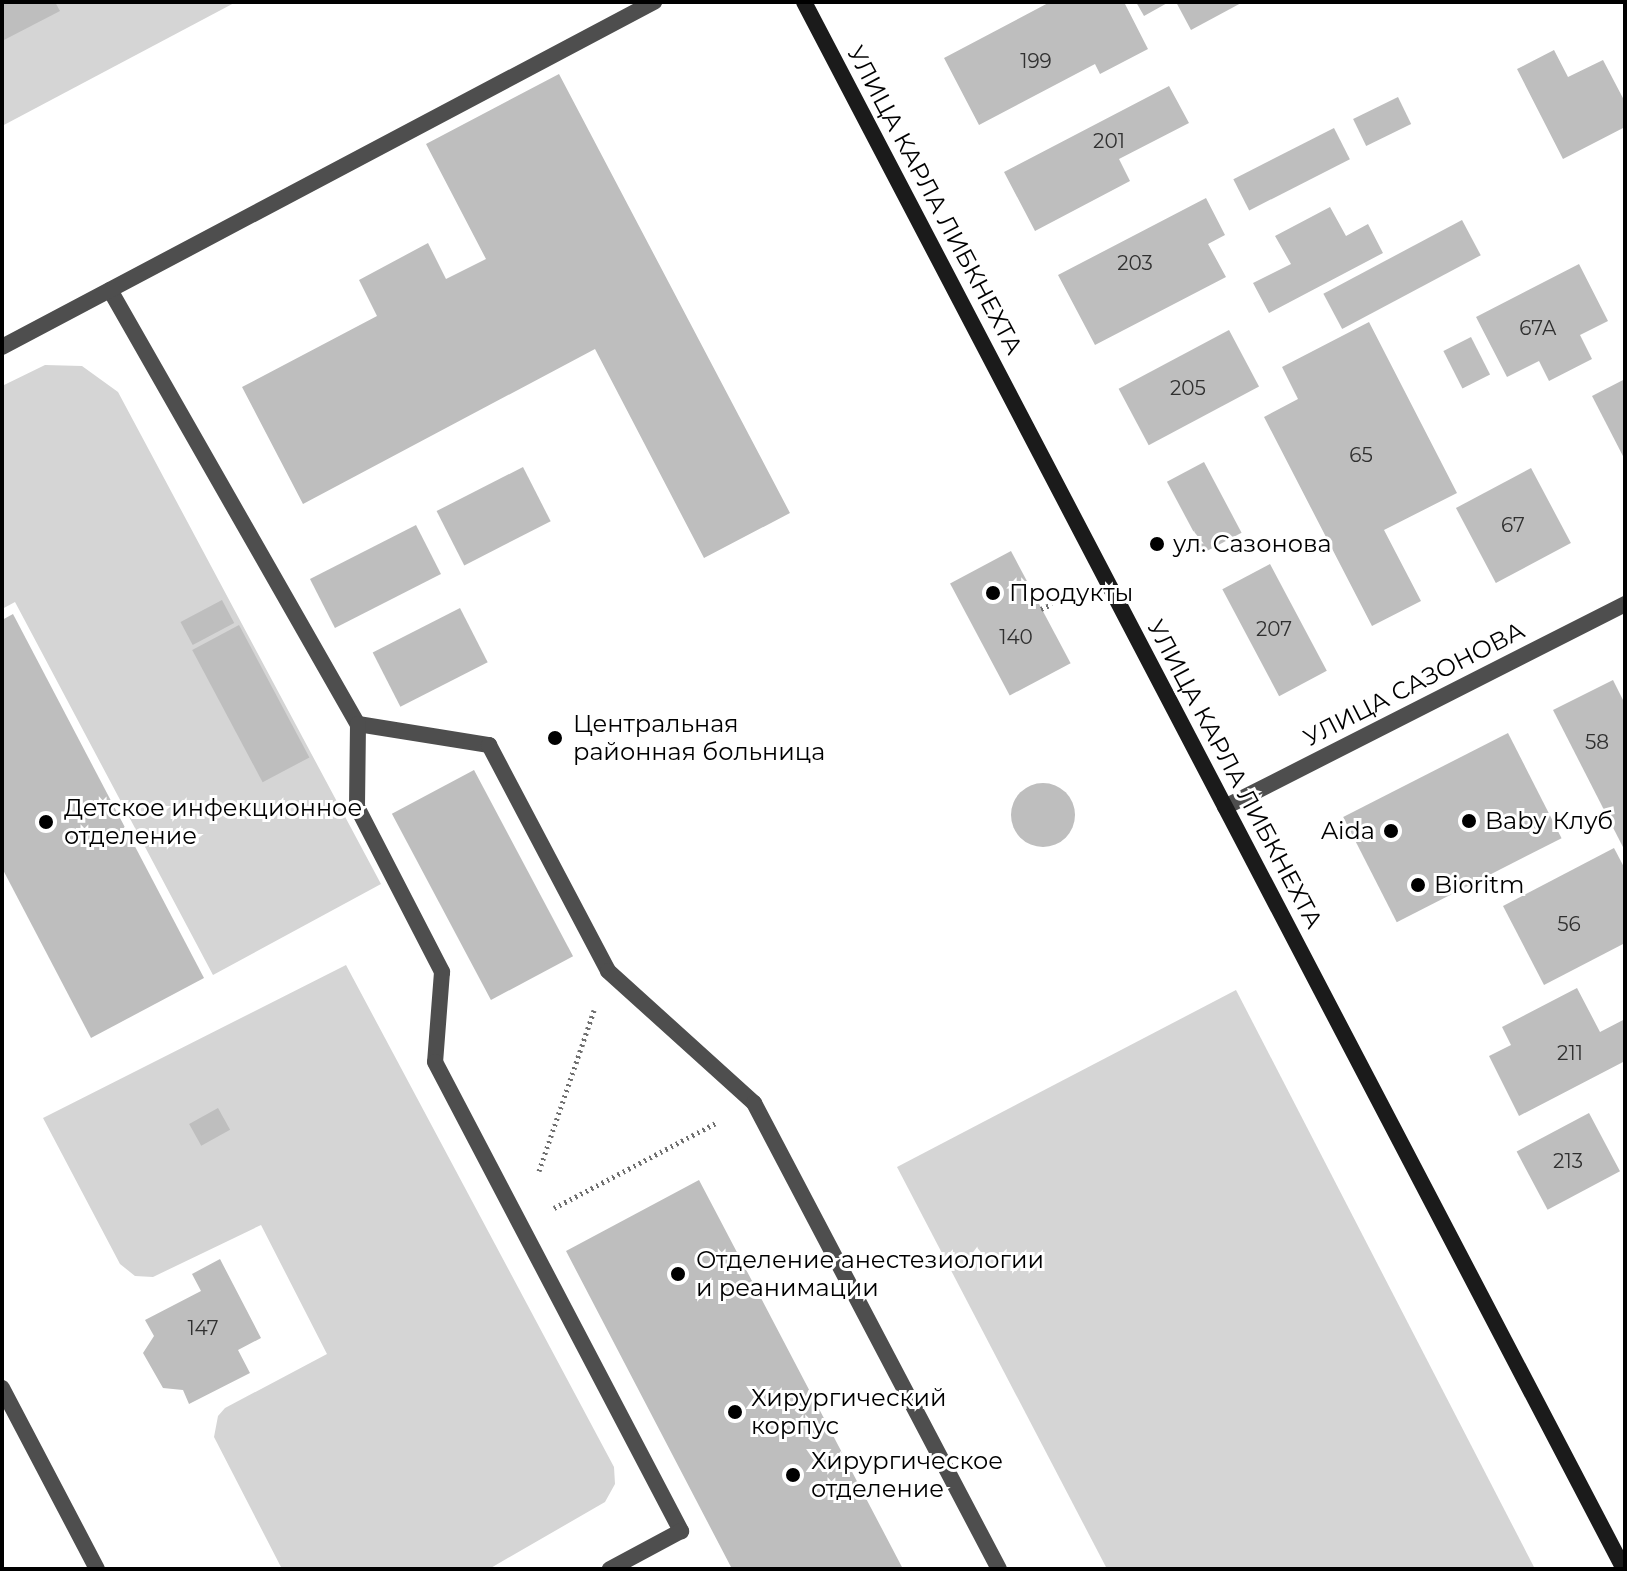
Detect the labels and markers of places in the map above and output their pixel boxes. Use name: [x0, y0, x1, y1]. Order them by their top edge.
place label: ул. Сазонова: [1173, 530, 1332, 558]
marker: ул. Сазонова: [1148, 535, 1166, 553]
place label: Продукты: [1009, 579, 1133, 607]
marker: Продукты: [984, 584, 1002, 602]
place label: Центральная районная больница: [573, 710, 825, 766]
marker: Центральная районная больница: [544, 727, 566, 749]
place label: Детское инфекционное отделение: [64, 794, 362, 850]
place label: Baby Клуб: [1485, 807, 1613, 835]
marker: Детское инфекционное отделение: [35, 811, 57, 833]
marker: Baby Клуб: [1460, 812, 1478, 830]
place label: Aida: [1321, 817, 1375, 845]
marker: Aida: [1382, 822, 1400, 840]
place label: Bioritm: [1434, 871, 1524, 899]
marker: Bioritm: [1409, 876, 1427, 894]
place label: Отделение анестезиологии и реанимации: [696, 1246, 1044, 1302]
marker: Отделение анестезиологии и реанимации: [667, 1263, 689, 1285]
place label: Хирургический корпус: [751, 1384, 946, 1440]
marker: Хирургический корпус: [726, 1403, 744, 1421]
place label: Хирургическое отделение: [811, 1447, 1003, 1503]
marker: Хирургическое отделение: [782, 1464, 804, 1486]

